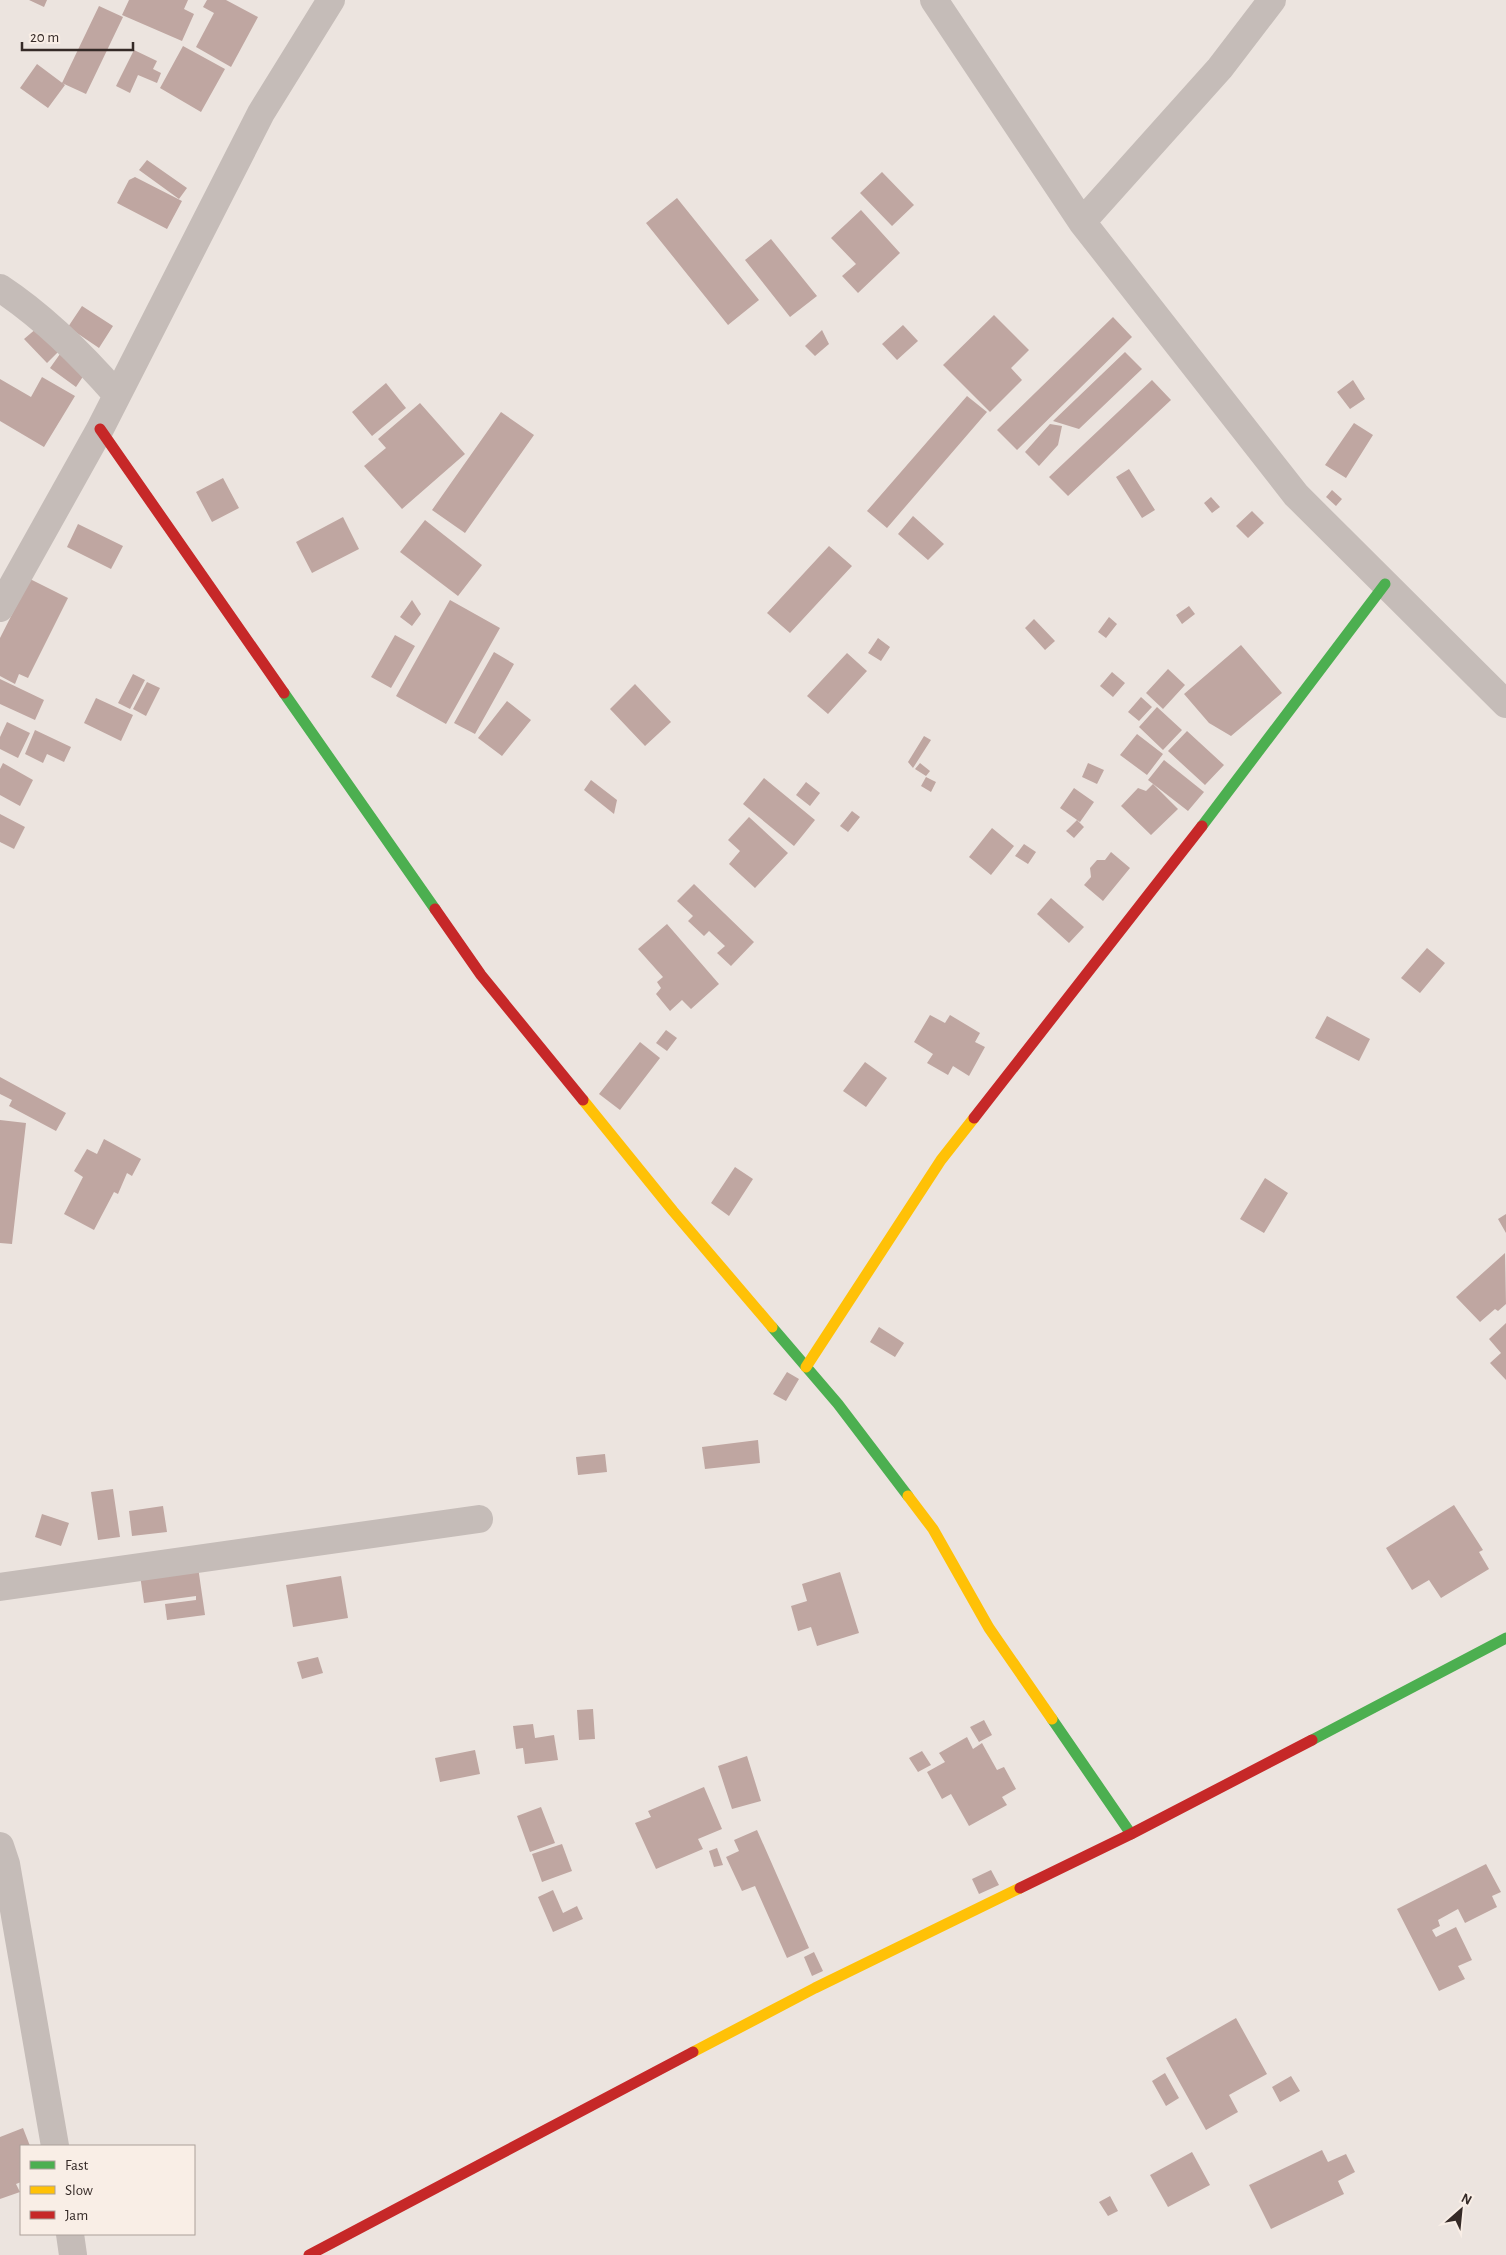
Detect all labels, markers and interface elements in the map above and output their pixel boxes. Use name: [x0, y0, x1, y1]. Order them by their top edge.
scale bar: [22, 20, 134, 52]
text: 20 m: [30, 30, 59, 45]
legend: [20, 2145, 195, 2235]
text: Fast: [65, 2158, 89, 2173]
text: Slow: [65, 2183, 93, 2198]
north arrow: [1436, 2185, 1486, 2235]
text: N: [1459, 2191, 1474, 2208]
text: Jam: [65, 2208, 88, 2223]

